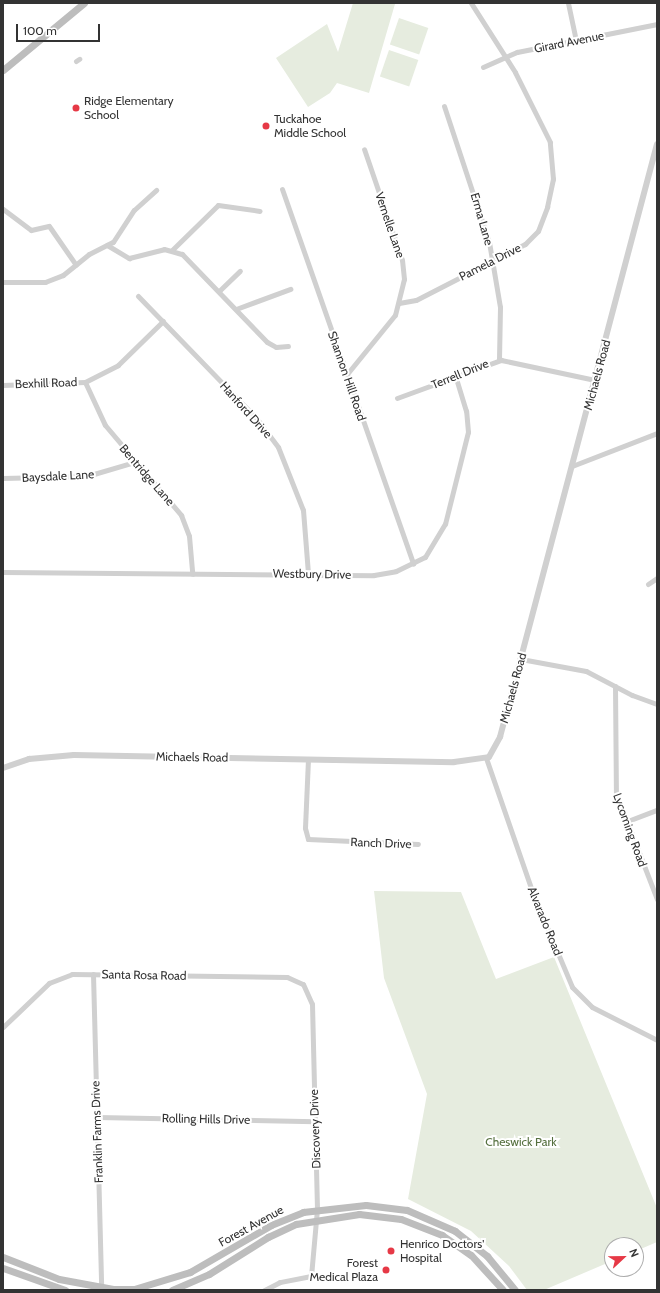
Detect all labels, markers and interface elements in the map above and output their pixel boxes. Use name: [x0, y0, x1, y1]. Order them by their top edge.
scale bar: [18, 16, 102, 42]
text: 100 m: [23, 23, 57, 38]
street label: Girard Avenue: [533, 28, 605, 56]
place label: Ridge Elementary School: [84, 94, 174, 122]
marker: Ridge Elementary School: [71, 103, 81, 113]
place label: Tuckahoe Middle School: [274, 112, 346, 140]
marker: Tuckahoe Middle School: [261, 121, 271, 131]
street label: Vernelle Lane: [372, 190, 408, 260]
street label: Erma Lane: [468, 191, 496, 247]
street label: Pamela Drive: [457, 240, 523, 284]
street label: Shannon Hill Road: [325, 329, 369, 423]
street label: Michaels Road: [581, 338, 613, 412]
street label: Terrell Drive: [429, 356, 491, 392]
street label: Bexhill Road: [15, 375, 77, 391]
street label: Hanford Drive: [217, 379, 275, 441]
street label: Bentridge Lane: [117, 441, 177, 509]
street label: Baysdale Lane: [22, 467, 94, 485]
street label: Westbury Drive: [273, 566, 351, 582]
street label: Michaels Road: [497, 651, 529, 725]
street label: Michaels Road: [156, 749, 228, 765]
street label: Lycoming Road: [610, 791, 650, 869]
street label: Ranch Drive: [350, 835, 412, 851]
street label: Alvarado Road: [525, 884, 565, 958]
street label: Santa Rosa Road: [101, 967, 187, 983]
street label: Franklin Farms Drive: [88, 1081, 106, 1183]
street label: Discovery Drive: [306, 1089, 324, 1169]
street label: Rolling Hills Drive: [162, 1111, 250, 1127]
park label: Cheswick Park: [485, 1135, 557, 1149]
street label: Forest Avenue: [216, 1202, 286, 1250]
place label: Henrico Doctors' Hospital: [400, 1237, 484, 1265]
north arrow: [604, 1237, 644, 1277]
marker: Henrico Doctors' Hospital: [385, 1245, 397, 1257]
text: N: [626, 1247, 642, 1259]
place label: Forest Medical Plaza: [310, 1256, 378, 1284]
marker: Forest Medical Plaza: [381, 1265, 391, 1275]

